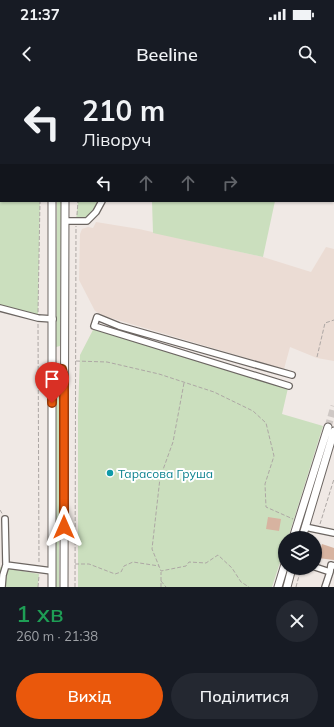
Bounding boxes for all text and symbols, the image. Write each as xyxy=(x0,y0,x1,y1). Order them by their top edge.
text: 21:37 xyxy=(20,5,60,24)
icon: back xyxy=(16,43,38,65)
text: Beeline xyxy=(136,43,198,66)
icon: search xyxy=(296,43,318,65)
text: 210 m xyxy=(82,93,165,128)
icon: left xyxy=(16,96,68,148)
text: Ліворуч xyxy=(82,128,151,151)
icon: left xyxy=(93,172,115,194)
icon: ahead xyxy=(135,172,157,194)
icon: ahead xyxy=(177,172,199,194)
icon: right xyxy=(219,172,241,194)
pin xyxy=(35,362,69,403)
icon: arrive xyxy=(41,368,63,390)
place label: Тарасова Груша xyxy=(118,466,213,481)
marker: Тарасова Груша xyxy=(105,468,115,478)
position arrow xyxy=(43,506,85,548)
map controls xyxy=(278,531,322,575)
button: layers xyxy=(278,531,322,575)
text: 1 хв xyxy=(16,598,64,628)
button: close xyxy=(276,600,318,642)
text: 260 m · 21:38 xyxy=(16,628,98,644)
button: Вихід xyxy=(16,673,163,719)
button: Поділитися xyxy=(171,673,318,719)

